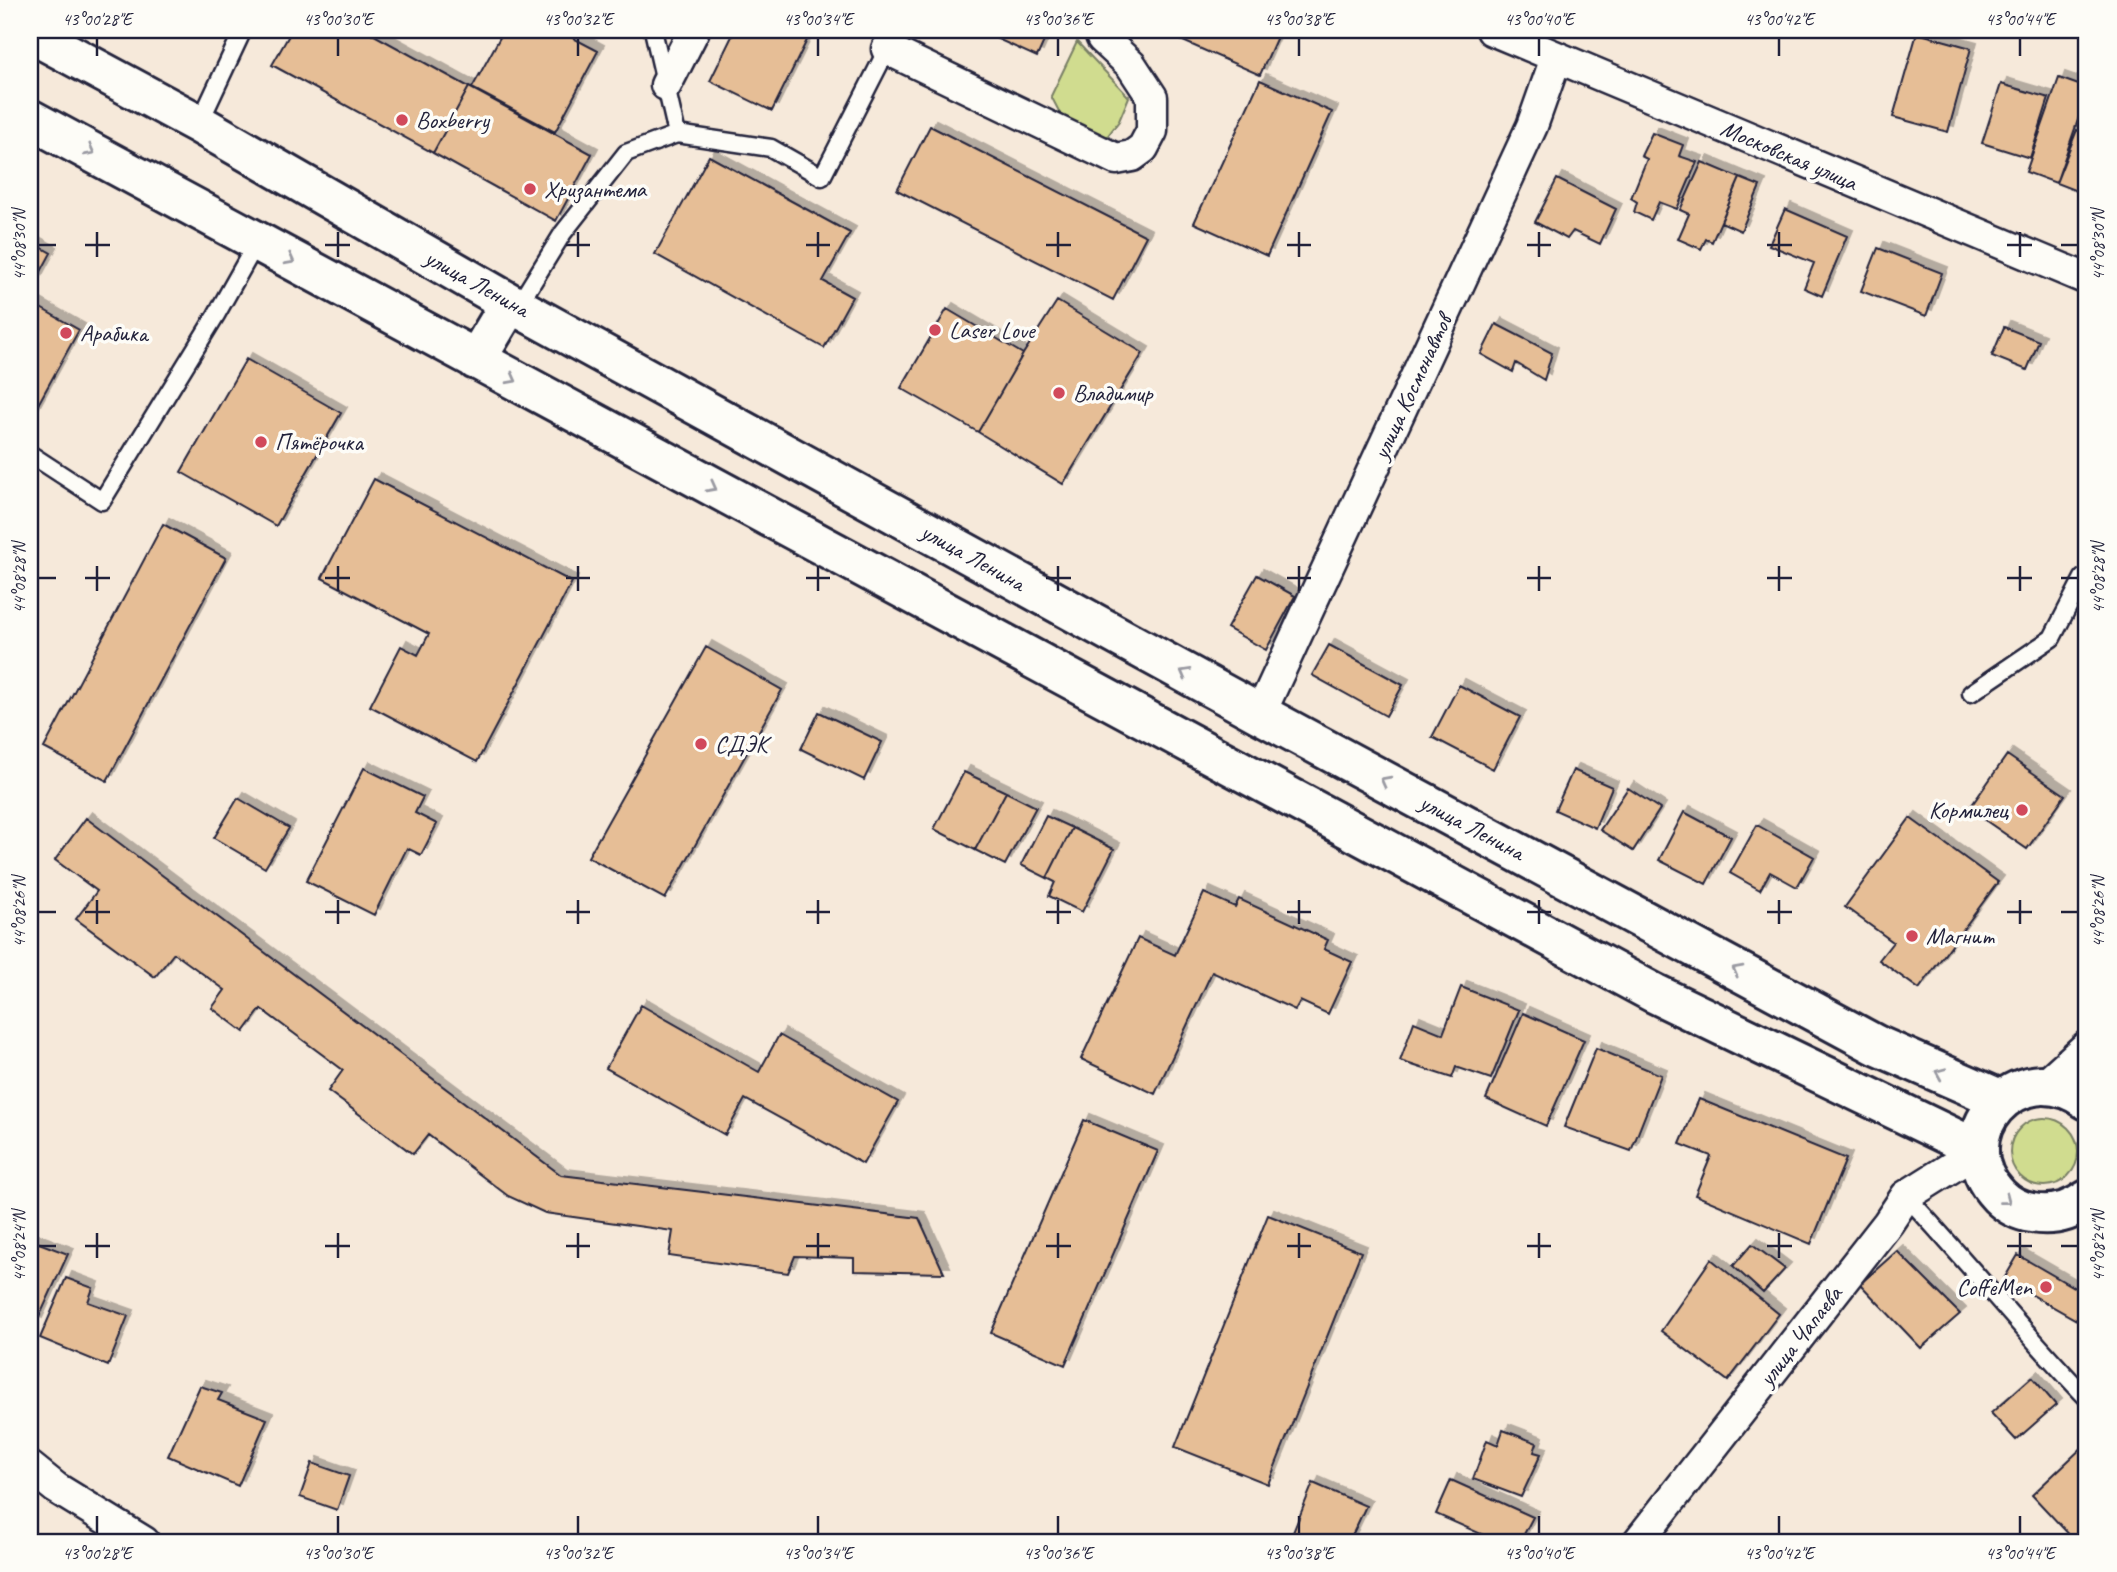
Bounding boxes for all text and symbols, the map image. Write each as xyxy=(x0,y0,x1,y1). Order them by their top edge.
text: 43°00'28"E xyxy=(62,8,134,30)
text: 43°00'30"E xyxy=(303,8,375,30)
text: 43°00'32"E xyxy=(543,8,615,30)
text: 43°00'34"E xyxy=(783,8,855,30)
text: 43°00'36"E xyxy=(1023,8,1095,30)
text: 43°00'38"E xyxy=(1264,8,1336,30)
text: 43°00'40"E xyxy=(1504,8,1576,30)
text: 43°00'42"E xyxy=(1744,8,1816,30)
text: 43°00'44"E xyxy=(1985,8,2057,30)
place label: Boxberry xyxy=(416,105,491,135)
marker: Boxberry xyxy=(394,112,410,128)
street label: Московская улица xyxy=(1716,113,1863,198)
one-way arrow xyxy=(83,143,95,157)
place label: Хризантема xyxy=(544,174,647,204)
marker: Хризантема xyxy=(522,181,538,197)
text: 44°08'30"N xyxy=(8,206,30,280)
text: 44°08'30"N xyxy=(2087,206,2109,280)
street label: улица Ленина xyxy=(418,241,536,325)
one-way arrow xyxy=(283,252,295,265)
street label: улица Космонавтов xyxy=(1365,306,1460,466)
place label: Laser Love xyxy=(949,315,1037,345)
place label: Арабика xyxy=(80,318,150,348)
marker: Laser Love xyxy=(927,322,943,338)
marker: Арабика xyxy=(58,325,74,341)
one-way arrow xyxy=(504,371,517,384)
place label: Владимир xyxy=(1073,378,1154,408)
marker: Владимир xyxy=(1051,385,1067,401)
place label: Пятёрочка xyxy=(275,427,364,457)
marker: Пятёрочка xyxy=(253,434,269,450)
one-way arrow xyxy=(705,479,717,492)
street label: улица Ленина xyxy=(914,515,1032,599)
text: 44°08'28"N xyxy=(8,539,30,613)
text: 44°08'28"N xyxy=(2087,539,2109,613)
one-way arrow xyxy=(1180,668,1192,681)
place label: СДЭК xyxy=(715,729,773,759)
marker: СДЭК xyxy=(693,736,709,752)
one-way arrow xyxy=(1380,776,1393,789)
street label: улица Ленина xyxy=(1413,786,1531,868)
place label: Кормилец xyxy=(1929,795,2009,825)
marker: Кормилец xyxy=(2014,802,2030,818)
text: 44°08'26"N xyxy=(8,873,30,947)
text: 44°08'26"N xyxy=(2087,873,2109,947)
place label: Магнит xyxy=(1926,921,1995,951)
marker: Магнит xyxy=(1904,928,1920,944)
one-way arrow xyxy=(1731,965,1744,978)
one-way arrow xyxy=(1934,1067,1946,1081)
one-way arrow xyxy=(1998,1192,2010,1205)
text: 44°08'24"N xyxy=(8,1207,30,1281)
text: 44°08'24"N xyxy=(2087,1207,2109,1281)
place label: CoffeMen xyxy=(1957,1272,2033,1302)
street label: улица Чапаева xyxy=(1750,1279,1849,1394)
marker: CoffeMen xyxy=(2038,1279,2054,1295)
text: 43°00'28"E xyxy=(62,1542,134,1564)
text: 43°00'30"E xyxy=(303,1542,375,1564)
text: 43°00'32"E xyxy=(543,1542,615,1564)
text: 43°00'34"E xyxy=(783,1542,855,1564)
text: 43°00'36"E xyxy=(1023,1542,1095,1564)
text: 43°00'38"E xyxy=(1264,1542,1336,1564)
text: 43°00'40"E xyxy=(1504,1542,1576,1564)
text: 43°00'42"E xyxy=(1744,1542,1816,1564)
text: 43°00'44"E xyxy=(1985,1542,2057,1564)

